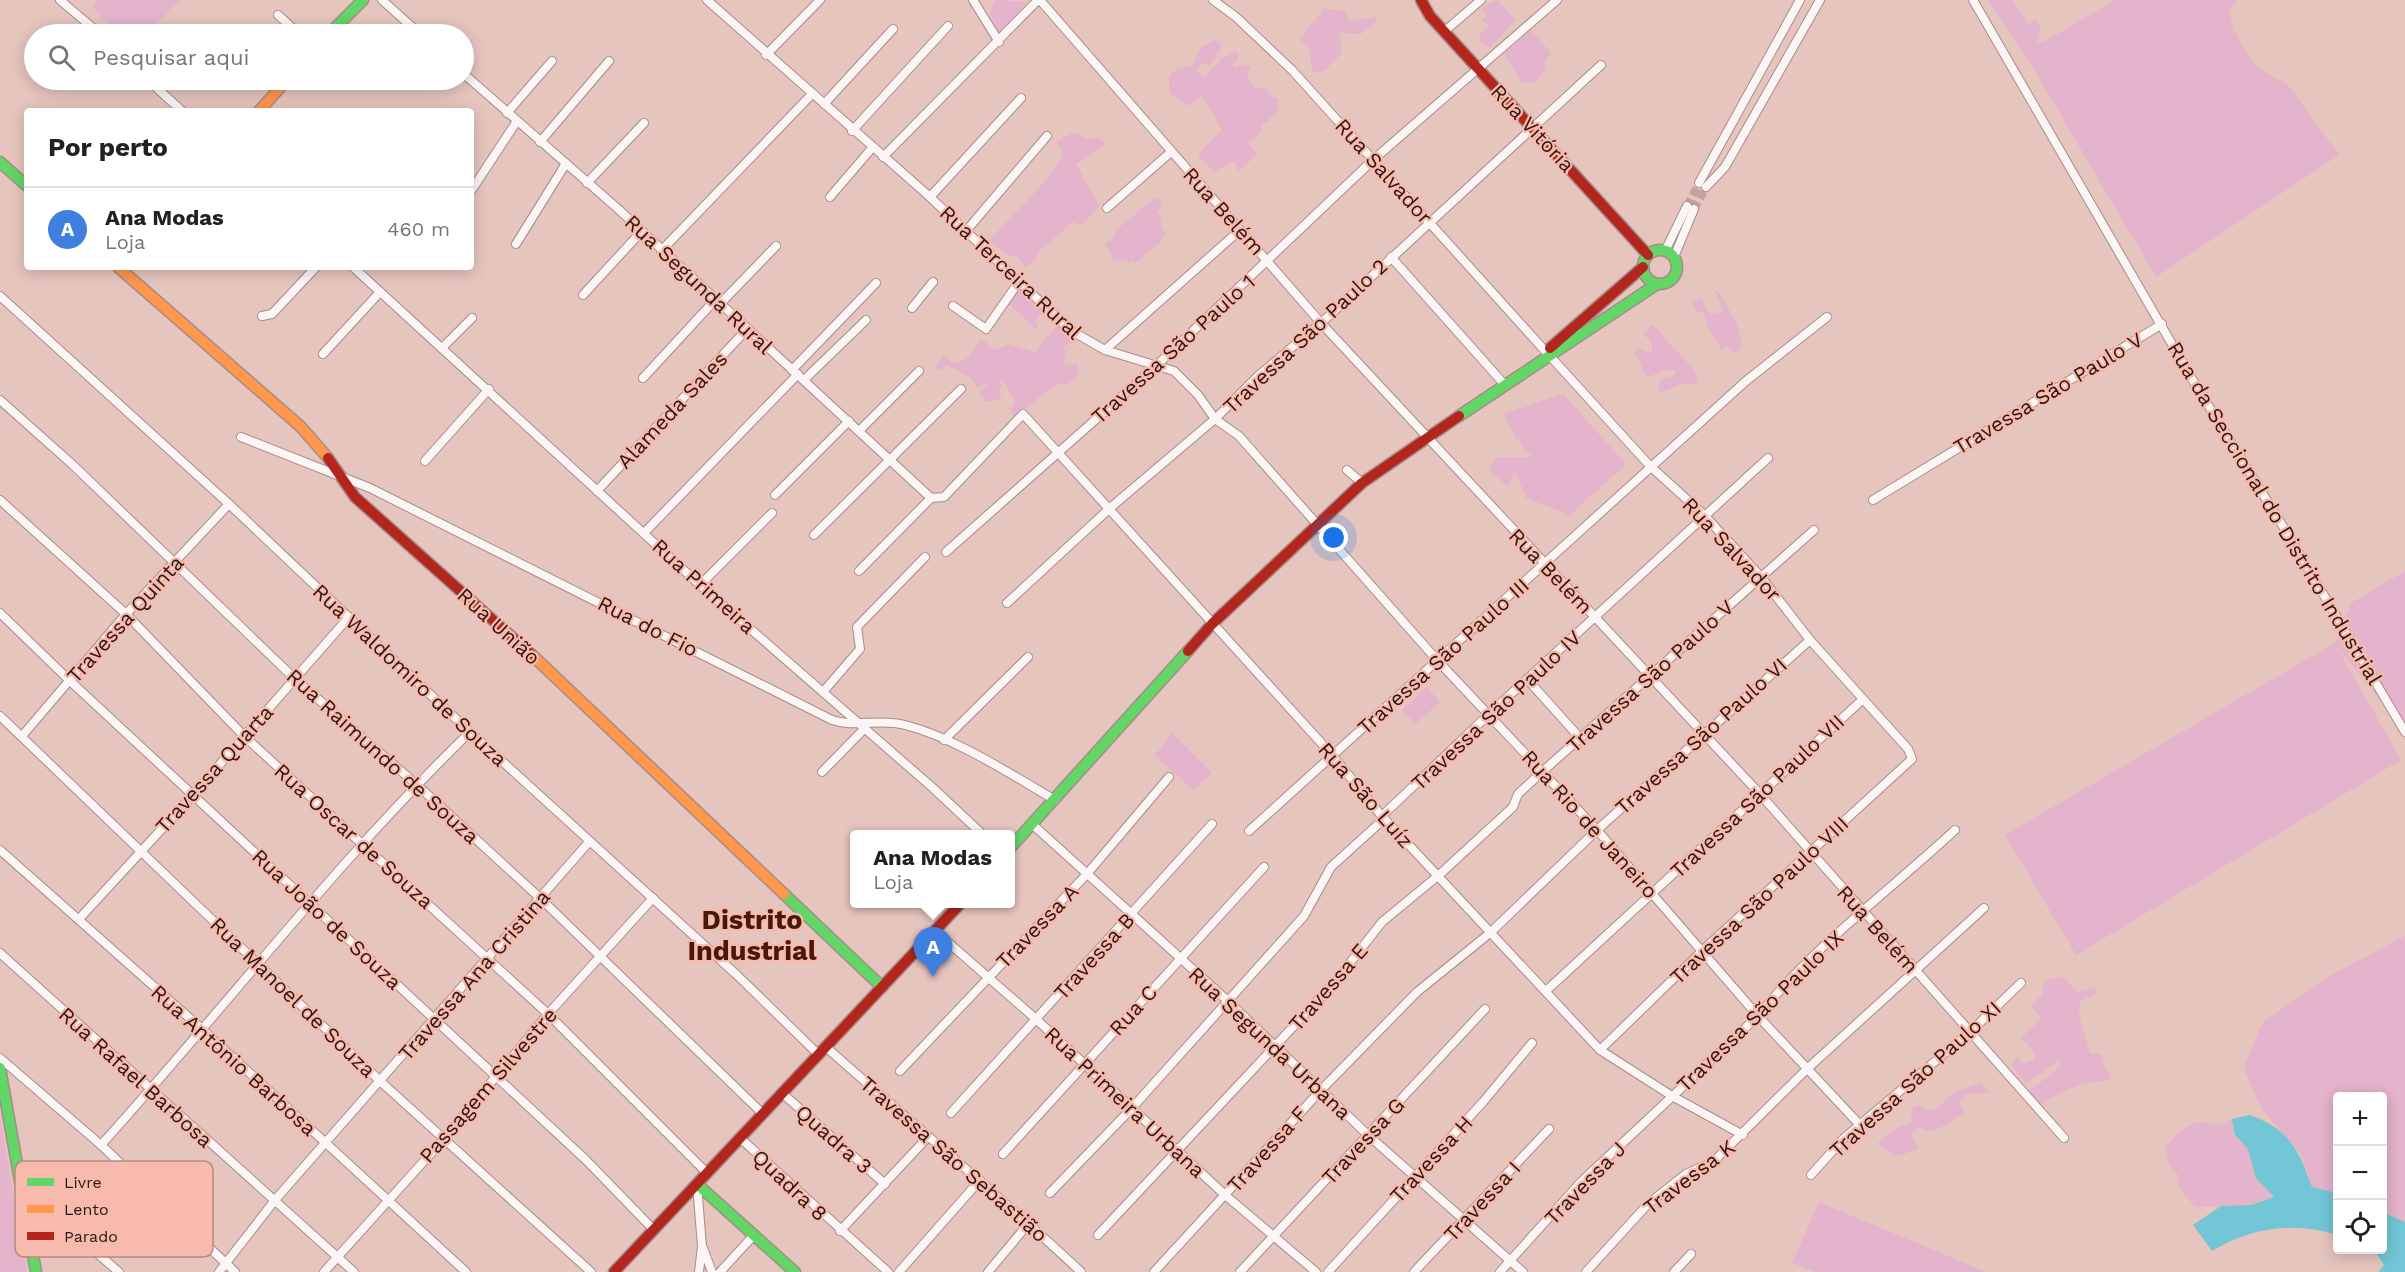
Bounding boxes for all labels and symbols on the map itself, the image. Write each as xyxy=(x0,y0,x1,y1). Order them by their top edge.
street label: Rua Vitória xyxy=(1486,79,1580,177)
street label: Rua Salvador xyxy=(1330,113,1438,229)
street label: Rua Belém xyxy=(1178,162,1270,260)
street label: Rua Terceira Rural xyxy=(935,200,1088,345)
street label: Rua Segunda Rural xyxy=(620,209,779,359)
street label: Travessa São Paulo 2 xyxy=(1218,253,1392,419)
street label: Travessa São Paulo 1 xyxy=(1086,269,1260,429)
street label: Travessa São Paulo V xyxy=(1949,326,2148,459)
street label: Rua da Seccional do Distrito Industrial xyxy=(2162,337,2388,690)
street label: Alameda Sales xyxy=(611,346,733,474)
street label: Rua Salvador xyxy=(1677,492,1787,607)
your location xyxy=(1319,523,1348,552)
street label: Rua Belém xyxy=(1504,523,1598,619)
street label: Rua Primeira xyxy=(647,533,761,639)
street label: Travessa Quinta xyxy=(61,550,189,688)
street label: Travessa São Paulo III xyxy=(1352,572,1534,740)
street label: Rua Waldomiro de Souza xyxy=(308,578,512,772)
street label: Rua União xyxy=(452,582,546,670)
street label: Rua do Fio xyxy=(594,590,702,662)
street label: Travessa São Paulo V xyxy=(1561,594,1739,758)
street label: Travessa São Paulo IV xyxy=(1406,624,1586,795)
street label: Travessa São Paulo VI xyxy=(1610,652,1792,820)
street label: Rua Raimundo de Souza xyxy=(282,663,484,849)
street label: Travessa Quarta xyxy=(150,700,278,838)
street label: Travessa São Paulo VII xyxy=(1665,709,1849,883)
street label: Rua São Luíz xyxy=(1313,737,1419,853)
street label: Rua Rio de Janeiro xyxy=(1517,745,1663,903)
street label: Rua Oscar de Souza xyxy=(269,758,439,914)
street label: Travessa São Paulo VIII xyxy=(1665,811,1853,989)
street label: Rua João de Souza xyxy=(247,843,407,995)
street label: Travessa A xyxy=(991,878,1084,973)
street label: Rua Belém xyxy=(1832,880,1924,978)
street label: Travessa Ana Cristina xyxy=(393,884,555,1066)
district label: Distrito Industrial xyxy=(687,904,817,967)
street label: Travessa B xyxy=(1048,907,1140,1005)
street label: Rua Manoel de Souza xyxy=(205,912,381,1083)
street label: Travessa São Paulo IX xyxy=(1671,925,1849,1097)
pin: A xyxy=(914,928,952,977)
street label: Travessa E xyxy=(1283,938,1373,1036)
street label: Rua Segunda Urbana xyxy=(1184,961,1356,1125)
street label: Rua Antônio Barbosa xyxy=(146,979,322,1141)
street label: Rua C xyxy=(1104,979,1162,1041)
street label: Travessa São Paulo XI xyxy=(1824,995,2006,1163)
street label: Rua Rafael Barbosa xyxy=(54,1001,218,1153)
street label: Passagem Silvestre xyxy=(414,1002,562,1168)
street label: Rua Primeira Urbana xyxy=(1040,1021,1210,1183)
street label: Travessa São Sebastião xyxy=(855,1071,1053,1247)
street label: Travessa G xyxy=(1316,1092,1410,1190)
street label: Quadra 3 xyxy=(791,1099,877,1179)
street label: Travessa F xyxy=(1222,1101,1312,1197)
street label: Travessa H xyxy=(1384,1110,1478,1208)
street label: Travessa K xyxy=(1638,1134,1740,1220)
street label: Travessa J xyxy=(1539,1136,1631,1230)
street label: Quadra 8 xyxy=(747,1144,833,1226)
street label: Travessa I xyxy=(1438,1156,1526,1246)
legend xyxy=(15,1161,213,1257)
text: Livre xyxy=(64,1173,102,1192)
text: Lento xyxy=(64,1200,109,1219)
text: Parado xyxy=(64,1227,118,1246)

